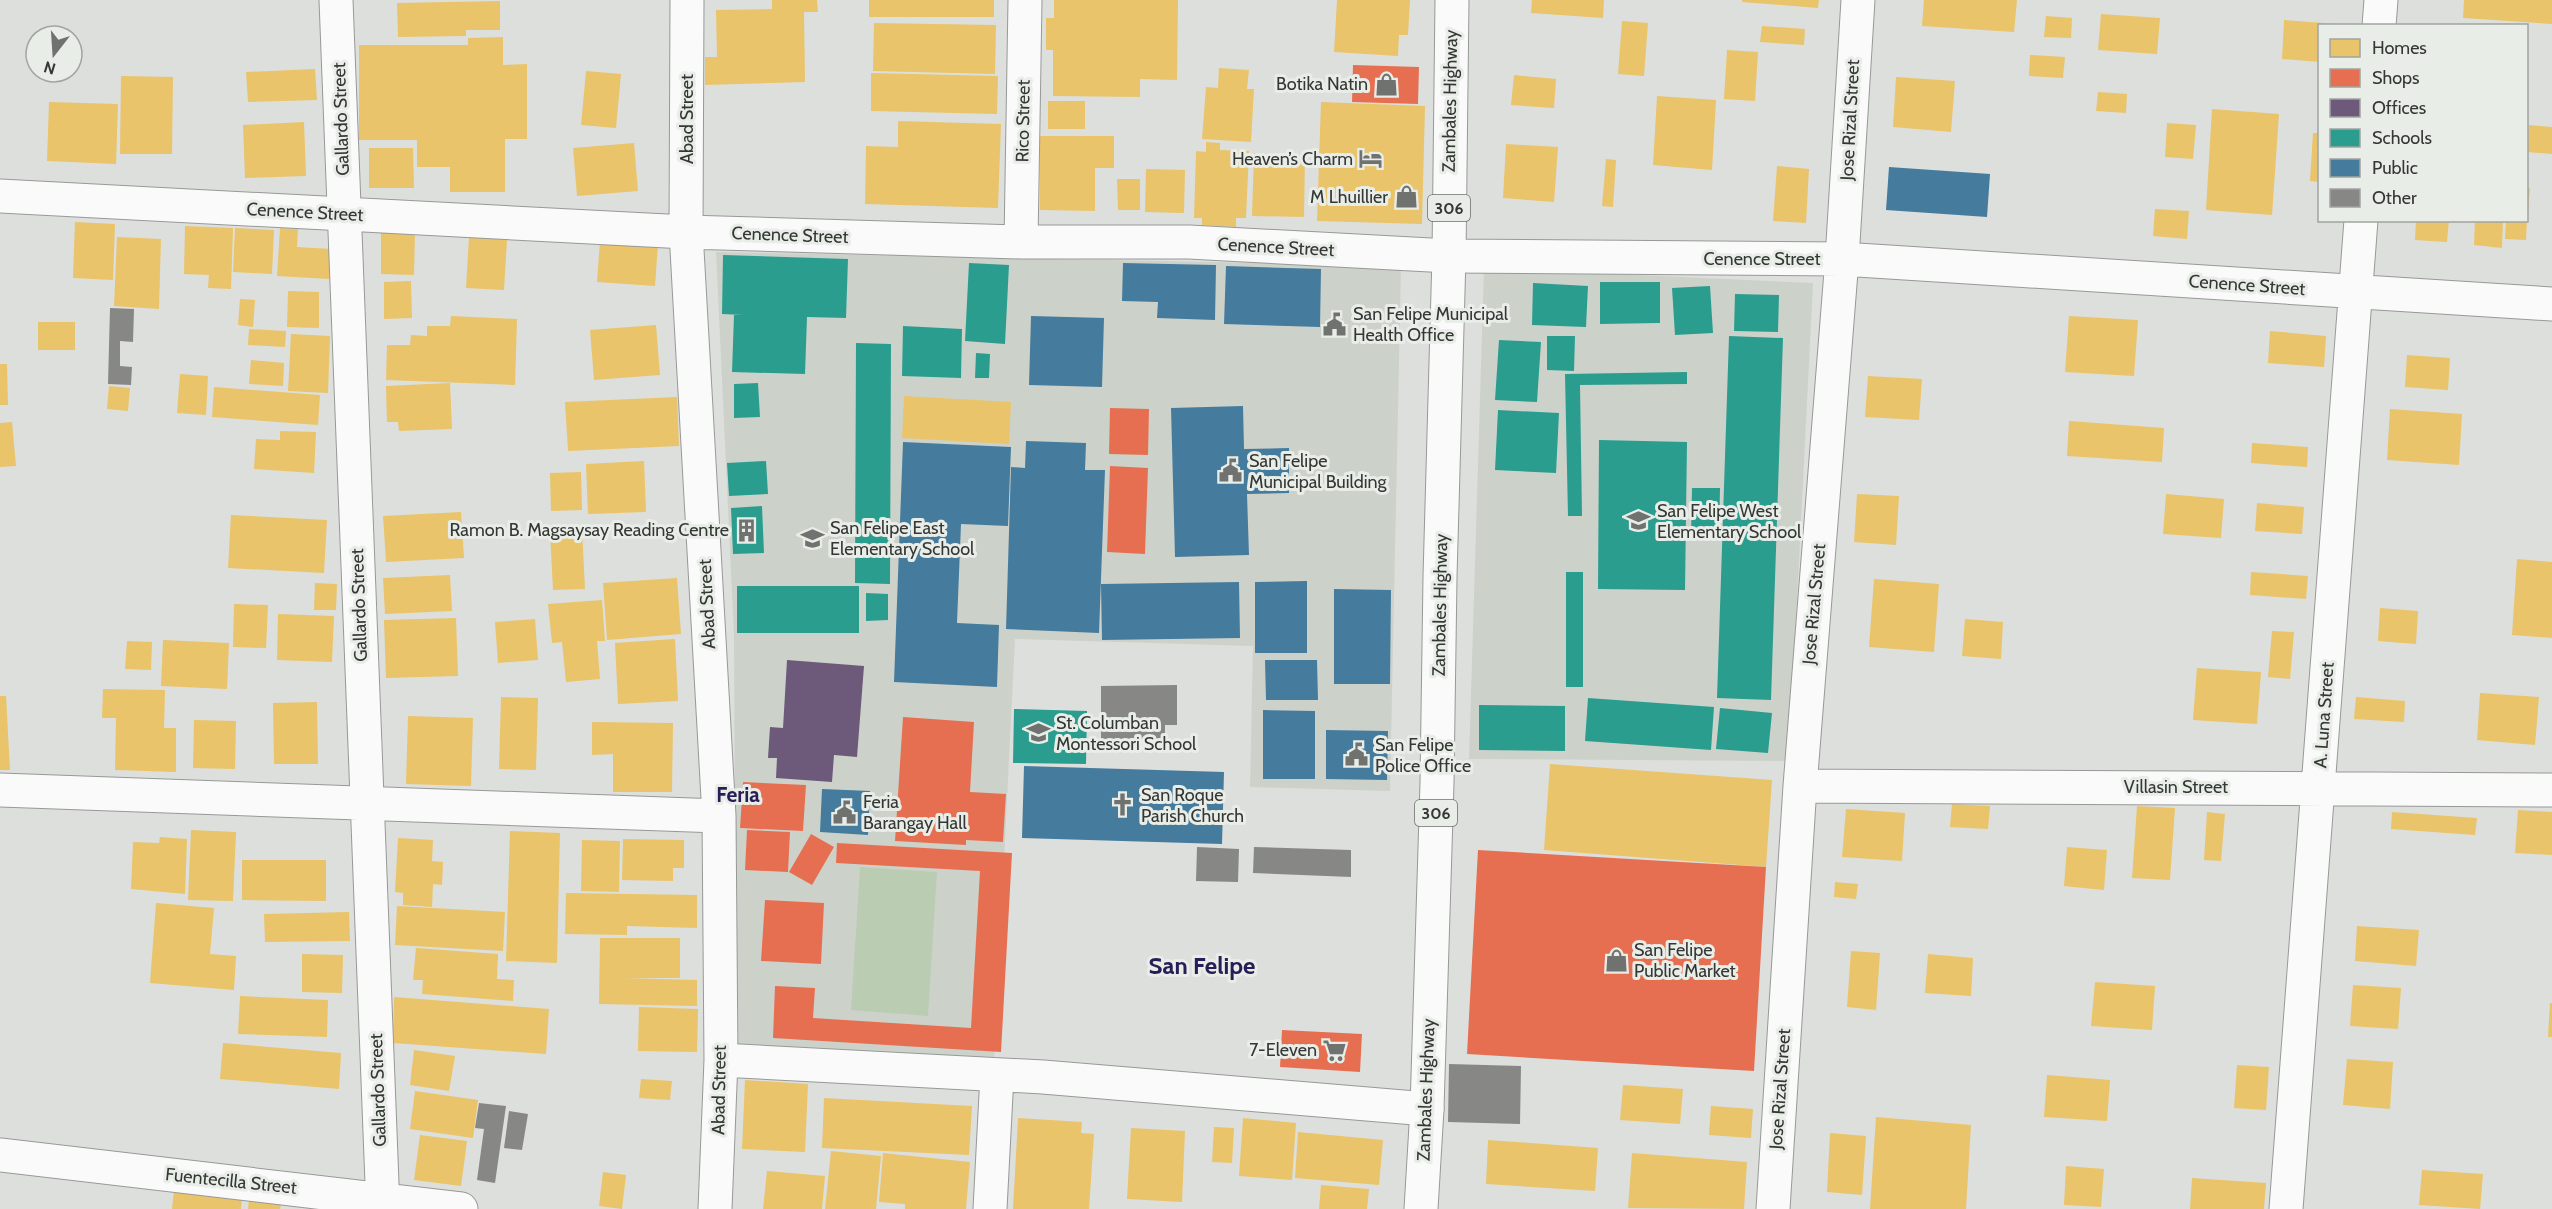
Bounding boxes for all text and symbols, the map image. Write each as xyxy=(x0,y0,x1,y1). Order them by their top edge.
north arrow xyxy=(24,24,84,84)
legend xyxy=(2318,24,2528,222)
street label: Zambales Highway xyxy=(1438,29,1462,173)
text: Homes xyxy=(2372,37,2427,59)
text: N xyxy=(42,57,58,79)
street label: Jose Rizal Street xyxy=(1836,59,1864,182)
street label: Gallardo Street xyxy=(328,62,354,176)
text: Shops xyxy=(2372,67,2420,89)
shop icon: Botika Natin xyxy=(1373,71,1399,97)
place label: Botika Natin xyxy=(1276,73,1368,95)
street label: Abad Street xyxy=(676,74,698,164)
street label: Rico Street xyxy=(1011,79,1035,163)
text: Offices xyxy=(2372,97,2426,119)
text: Schools xyxy=(2372,127,2432,149)
hotel icon: Heaven’s Charm xyxy=(1358,146,1384,172)
place label: Heaven’s Charm xyxy=(1232,148,1353,170)
text: Public xyxy=(2372,157,2418,179)
shop icon: M Lhuillier xyxy=(1393,184,1419,210)
place label: M Lhuillier xyxy=(1310,186,1388,208)
text: Other xyxy=(2372,187,2417,209)
road number: 306 xyxy=(1428,195,1470,221)
street label: Cenence Street xyxy=(246,198,364,226)
street label: Cenence Street xyxy=(731,222,849,248)
street label: Cenence Street xyxy=(1217,233,1335,261)
street label: Cenence Street xyxy=(1704,248,1820,270)
street label: Cenence Street xyxy=(2188,270,2306,300)
place label: San Felipe Municipal Health Office xyxy=(1353,303,1509,346)
public building icon: San Felipe Municipal Health Office xyxy=(1322,311,1348,337)
place label: San Felipe Municipal Building xyxy=(1249,450,1388,493)
public building icon: San Felipe Municipal Building xyxy=(1218,458,1244,484)
place label: San Felipe West Elementary School xyxy=(1657,500,1802,543)
school or university icon: San Felipe West Elementary School xyxy=(1626,508,1652,534)
building icon: Ramon B. Magsaysay Reading Centre xyxy=(734,517,760,543)
place label: San Felipe East Elementary School xyxy=(830,517,975,560)
place label: Ramon B. Magsaysay Reading Centre xyxy=(450,519,729,541)
school or university icon: San Felipe East Elementary School xyxy=(799,525,825,551)
street label: Zambales Highway xyxy=(1428,533,1452,677)
street label: Jose Rizal Street xyxy=(1798,543,1830,666)
street label: Gallardo Street xyxy=(346,548,372,662)
street label: Abad Street xyxy=(694,558,720,650)
street label: A. Luna Street xyxy=(2309,661,2339,769)
place label: St. Columban Montessori School xyxy=(1056,712,1197,755)
school or university icon: St. Columban Montessori School xyxy=(1025,720,1051,746)
place label: San Felipe Police Office xyxy=(1375,734,1471,777)
public building icon: San Felipe Police Office xyxy=(1344,742,1370,768)
street label: Villasin Street xyxy=(2124,776,2228,798)
district label: Feria xyxy=(716,782,760,807)
place label: San Roque Parish Church xyxy=(1141,784,1244,827)
place label: Feria Barangay Hall xyxy=(863,791,967,834)
church icon: San Roque Parish Church xyxy=(1110,792,1136,818)
public building icon: Feria Barangay Hall xyxy=(832,799,858,825)
road number: 306 xyxy=(1415,800,1457,826)
place label: San Felipe Public Market xyxy=(1634,939,1736,982)
shop icon: San Felipe Public Market xyxy=(1603,947,1629,973)
district label: San Felipe xyxy=(1149,951,1255,980)
street label: Zambales Highway xyxy=(1413,1018,1439,1162)
street label: Jose Rizal Street xyxy=(1765,1028,1795,1151)
street label: Gallardo Street xyxy=(365,1033,391,1147)
supermarket icon: 7-Eleven xyxy=(1322,1037,1348,1063)
place label: 7-Eleven xyxy=(1249,1039,1317,1061)
street label: Abad Street xyxy=(707,1045,731,1135)
street label: Fuentecilla Street xyxy=(164,1163,298,1199)

